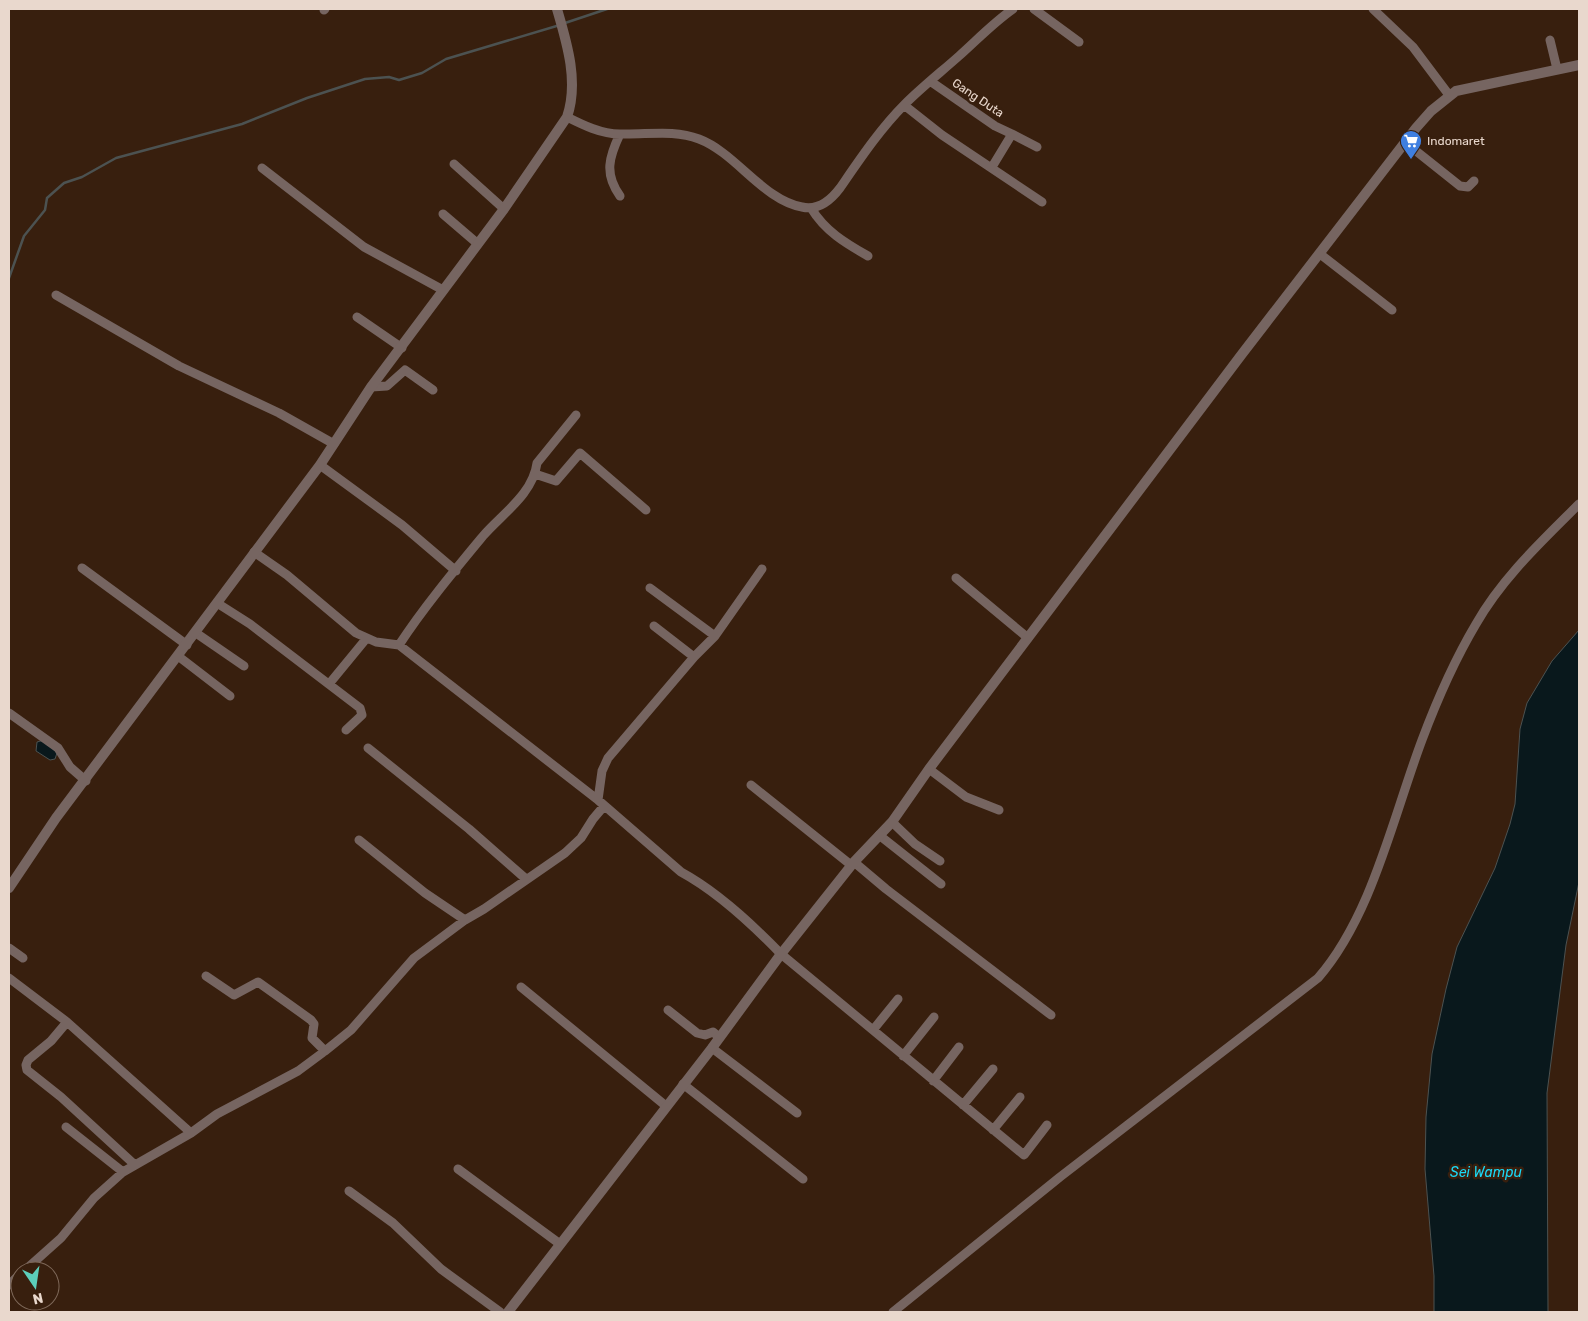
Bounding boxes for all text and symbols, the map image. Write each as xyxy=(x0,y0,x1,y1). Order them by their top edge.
street label: Gang Duta xyxy=(950,76,1006,120)
supermarket icon: Indomaret xyxy=(1399,129,1423,160)
place label: Indomaret xyxy=(1427,134,1485,148)
water label: Sei Wampu xyxy=(1450,1164,1523,1181)
north arrow xyxy=(10,1261,60,1311)
text: N xyxy=(31,1289,45,1308)

